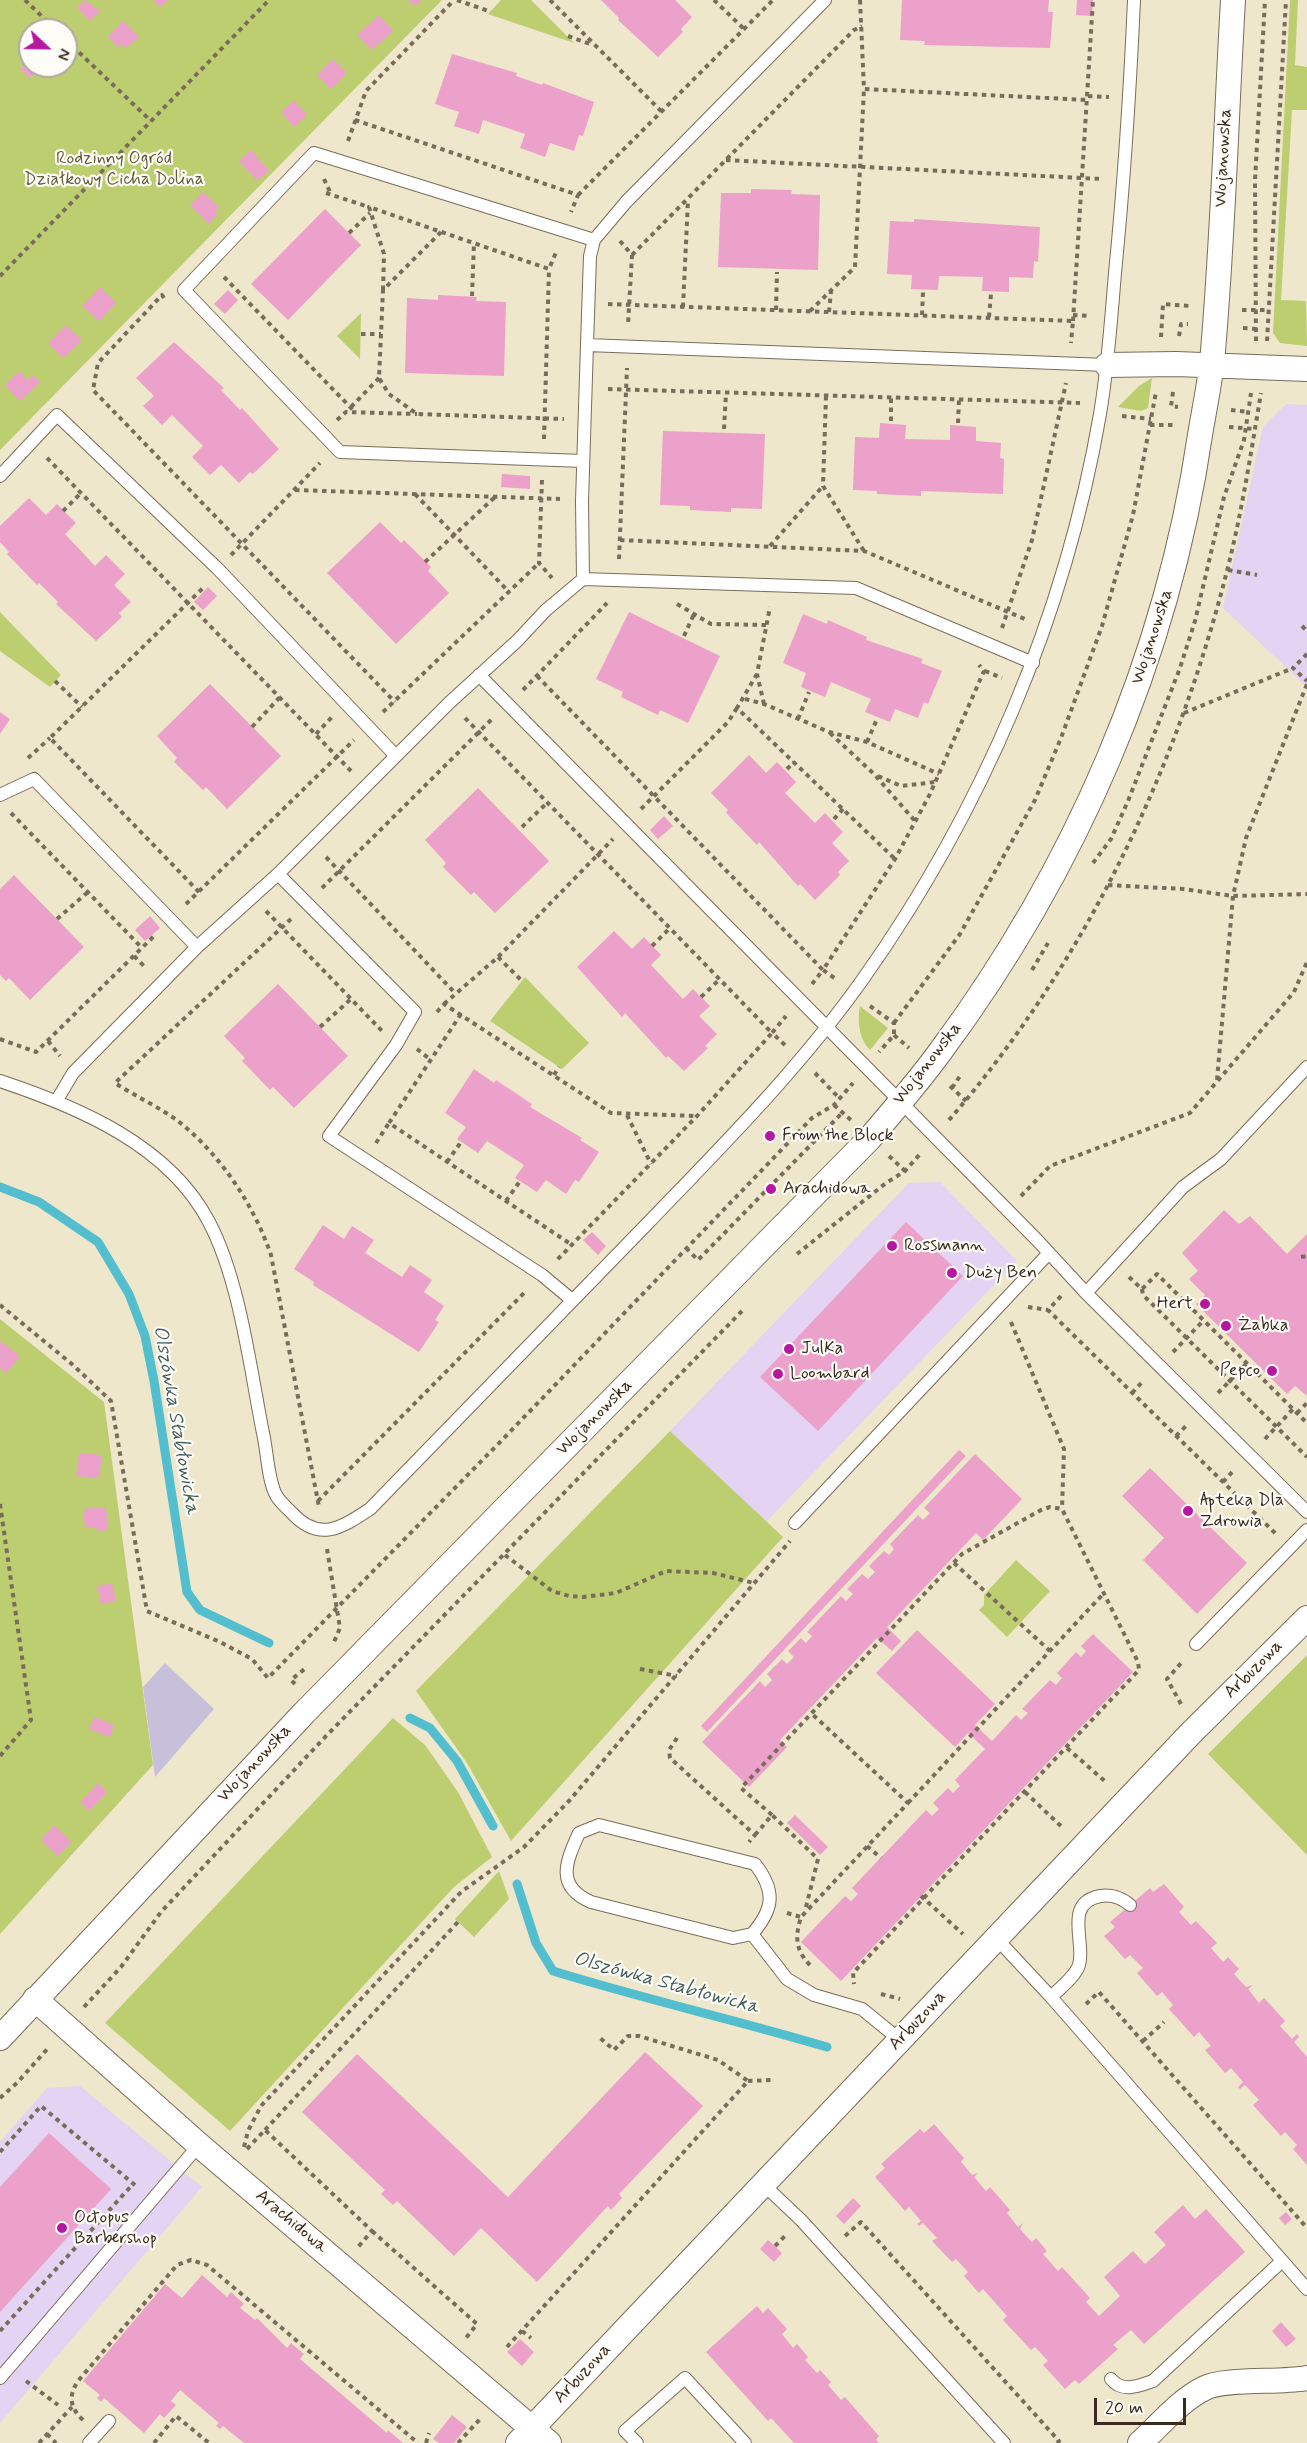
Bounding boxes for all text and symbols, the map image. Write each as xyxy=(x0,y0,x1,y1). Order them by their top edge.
north arrow xyxy=(18,18,78,78)
text: N xyxy=(52,45,75,63)
street label: Wojanowska xyxy=(1211,108,1237,208)
park label: Rodzinny Ogród Działkowy Cicha Dolina xyxy=(24,148,204,190)
street label: Wojanowska xyxy=(1127,587,1179,687)
street label: Wojanowska xyxy=(889,1018,967,1110)
place label: From the Block xyxy=(782,1125,894,1147)
marker: From the Block xyxy=(763,1129,777,1143)
place label: Arachidowa xyxy=(783,1178,870,1200)
marker: Arachidowa xyxy=(764,1182,778,1196)
place label: Rossmann xyxy=(904,1235,984,1257)
marker: Rossmann xyxy=(885,1239,899,1253)
place label: Duży Ben xyxy=(964,1262,1037,1284)
marker: Duży Ben xyxy=(945,1266,959,1280)
place label: Hert xyxy=(1157,1293,1193,1315)
marker: Hert xyxy=(1198,1297,1212,1311)
place label: Żabka xyxy=(1238,1315,1289,1337)
marker: Żabka xyxy=(1219,1319,1233,1333)
water label: Olszówka Stabłowicka xyxy=(147,1324,203,1516)
place label: JulKa xyxy=(801,1338,843,1360)
marker: JulKa xyxy=(782,1342,796,1356)
place label: Pepco xyxy=(1220,1360,1260,1382)
place label: Loombard xyxy=(790,1363,870,1385)
marker: Pepco xyxy=(1265,1364,1279,1378)
marker: Loombard xyxy=(771,1367,785,1381)
street label: Wojanowska xyxy=(552,1375,638,1461)
place label: Apteka Dla Zdrowia xyxy=(1200,1490,1284,1532)
marker: Apteka Dla Zdrowia xyxy=(1181,1504,1195,1518)
street label: Arbuzowa xyxy=(1220,1636,1288,1704)
street label: Wojanowska xyxy=(213,1720,297,1808)
water label: Olszówka Stabłowicka xyxy=(571,1948,761,2020)
street label: Arbuzowa xyxy=(885,1987,951,2055)
street label: Arachidowa xyxy=(251,2186,331,2258)
place label: Octopus Barbershop xyxy=(74,2207,157,2250)
marker: Octopus Barbershop xyxy=(55,2221,69,2235)
street label: Arbuzowa xyxy=(550,2340,616,2408)
scale bar xyxy=(1097,2386,1188,2424)
text: 20 m xyxy=(1105,2396,1143,2420)

